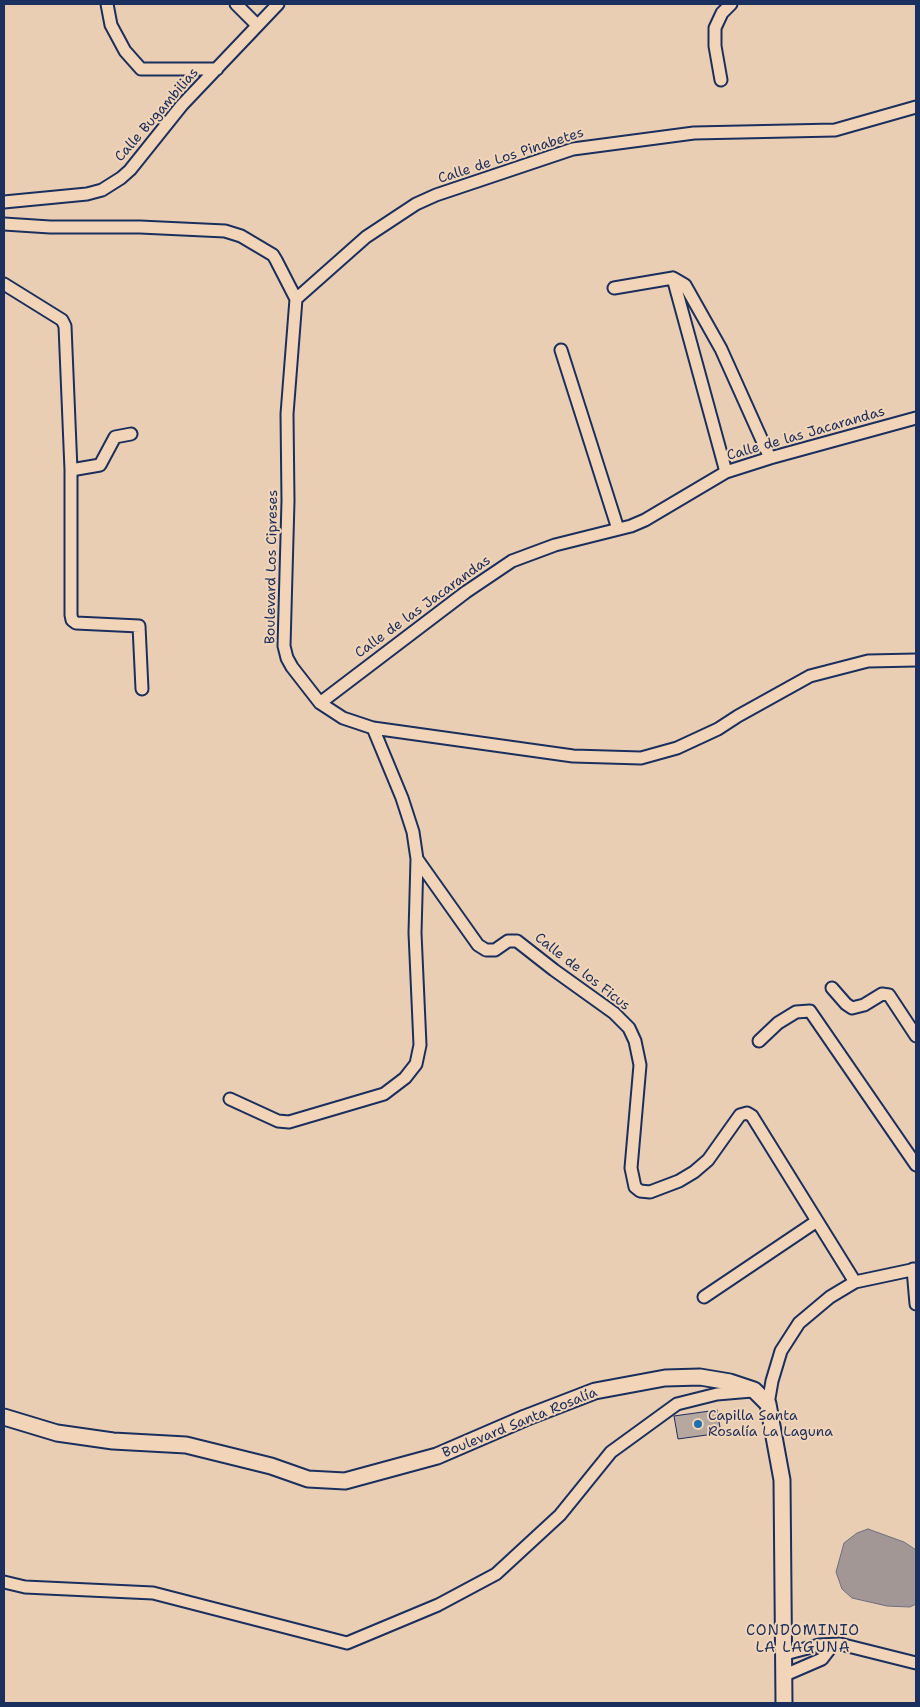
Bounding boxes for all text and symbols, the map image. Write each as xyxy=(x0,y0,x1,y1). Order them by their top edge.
street label: Calle Bugambilias xyxy=(112,65,202,165)
street label: Calle de Los Pinabetes xyxy=(436,124,586,188)
street label: Calle de las Jacarandas xyxy=(725,403,887,465)
street label: Boulevard Los Cipreses xyxy=(262,490,282,644)
street label: Calle de las Jacarandas xyxy=(352,552,494,662)
street label: Calle de los Ficus xyxy=(531,930,633,1014)
street label: Boulevard Santa Rosalía xyxy=(440,1384,600,1462)
place label: Capilla Santa Rosalía La Laguna xyxy=(708,1408,833,1440)
marker: Capilla Santa Rosalía La Laguna xyxy=(692,1418,704,1430)
district label: CONDOMINIO LA LAGUNA xyxy=(745,1622,861,1657)

